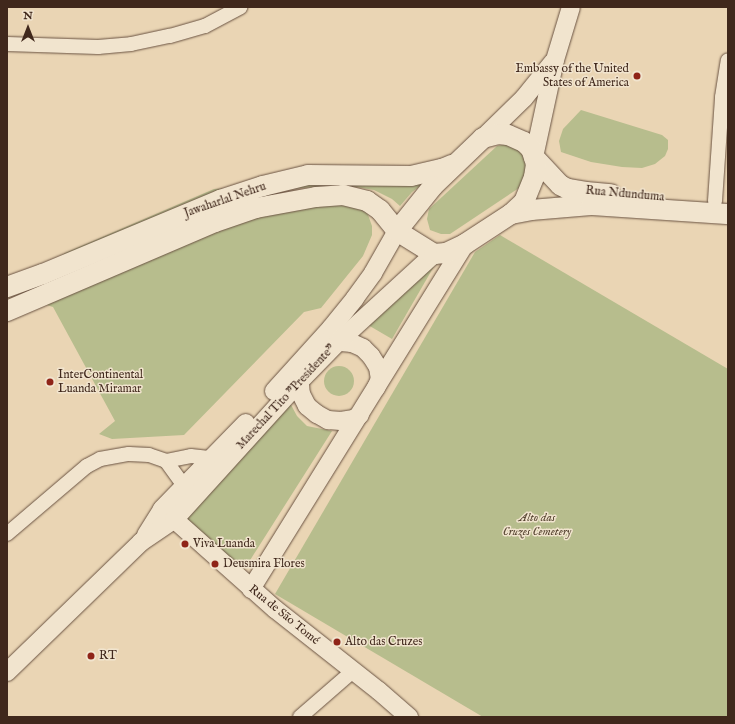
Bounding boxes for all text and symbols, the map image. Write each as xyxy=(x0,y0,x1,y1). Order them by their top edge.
north arrow xyxy=(8,8,48,48)
text: N xyxy=(23,9,33,23)
place label: Embassy of the United States of America xyxy=(515,62,629,90)
marker: Embassy of the United States of America xyxy=(632,71,642,81)
street label: Jawaharlal Nehru xyxy=(182,179,268,221)
street label: Rua Ndunduma xyxy=(585,183,665,205)
street label: Marechal Tito "Presidente" xyxy=(234,342,338,452)
place label: InterContinental Luanda Miramar xyxy=(58,368,143,396)
marker: InterContinental Luanda Miramar xyxy=(45,377,55,387)
park label: Alto das Cruzes Cemetery xyxy=(503,511,571,539)
place label: Viva Luanda xyxy=(193,537,255,551)
marker: Viva Luanda xyxy=(180,539,190,549)
place label: Deusmira Flores xyxy=(223,557,305,571)
marker: Deusmira Flores xyxy=(210,559,220,569)
street label: Rua de São Tomé xyxy=(246,582,322,648)
place label: Alto das Cruzes xyxy=(345,635,422,649)
marker: Alto das Cruzes xyxy=(332,637,342,647)
place label: RT xyxy=(99,649,117,663)
marker: RT xyxy=(86,651,96,661)

